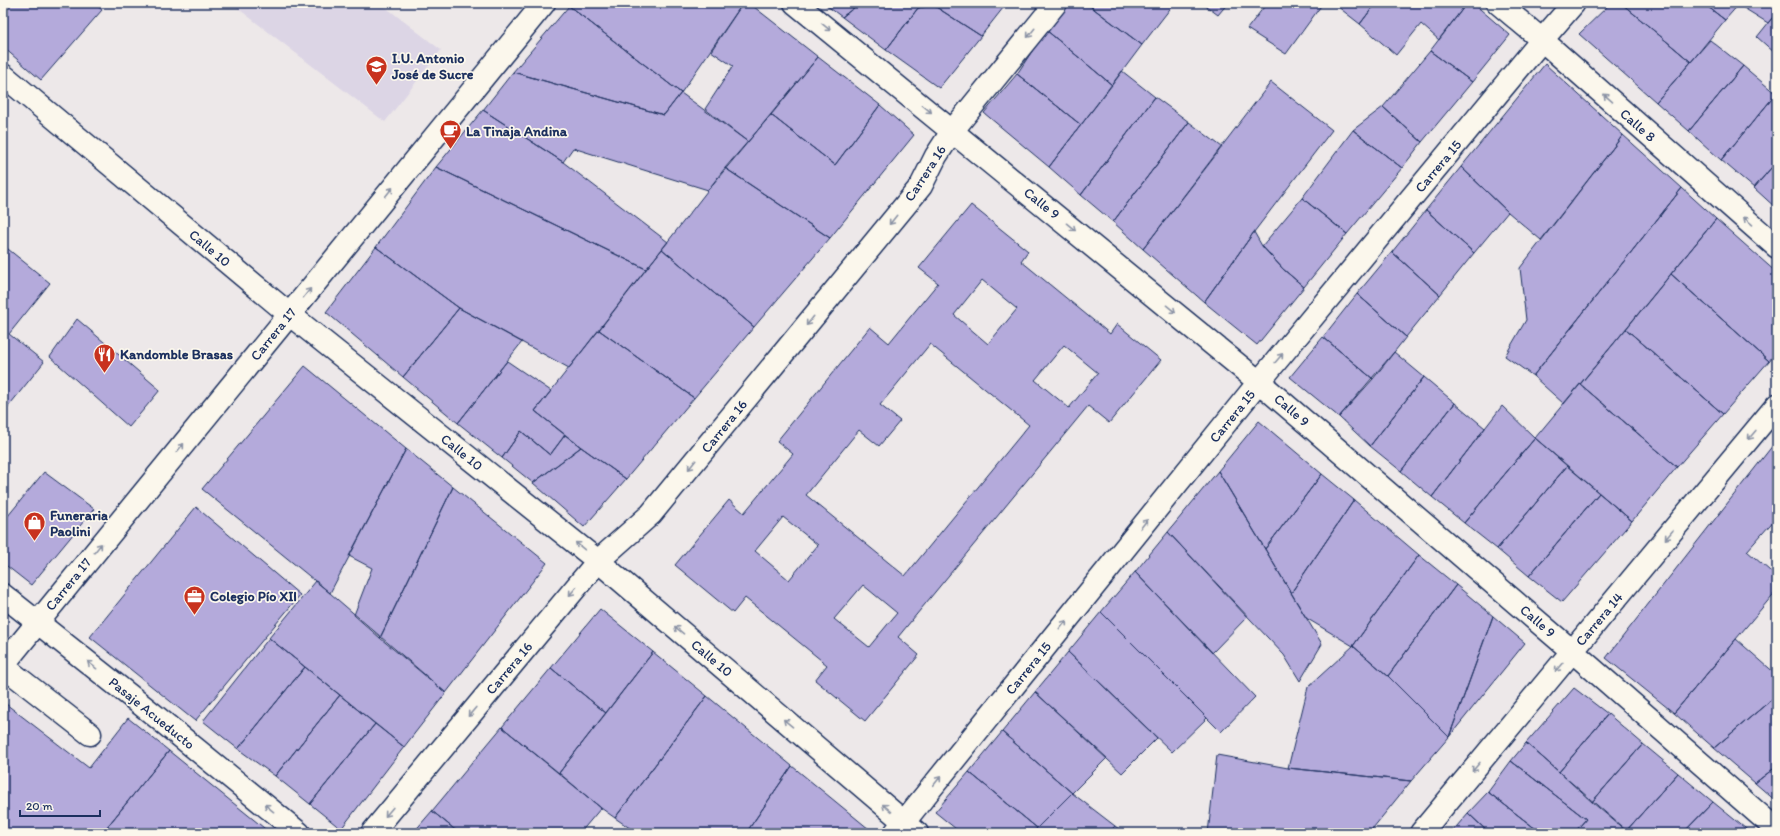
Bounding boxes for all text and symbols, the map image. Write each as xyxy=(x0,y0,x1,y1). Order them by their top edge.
one-way arrow xyxy=(820,23,831,32)
one-way arrow xyxy=(1027,28,1036,39)
place label: I.U. Antonio José de Sucre xyxy=(391,50,474,83)
school or university icon: I.U. Antonio José de Sucre xyxy=(363,53,389,86)
one-way arrow xyxy=(1603,94,1614,103)
one-way arrow xyxy=(921,105,932,114)
street label: Calle 8 xyxy=(1616,105,1659,146)
cafe icon: La Tinaja Andina xyxy=(437,118,463,151)
place label: La Tinaja Andina xyxy=(466,123,568,140)
street label: Carrera 15 xyxy=(1411,136,1465,196)
street label: Carrera 16 xyxy=(901,142,950,205)
street label: Calle 9 xyxy=(1020,184,1063,223)
one-way arrow xyxy=(385,187,393,198)
one-way arrow xyxy=(888,215,897,226)
one-way arrow xyxy=(1743,217,1753,226)
one-way arrow xyxy=(1065,222,1076,231)
street label: Calle 10 xyxy=(185,226,234,271)
one-way arrow xyxy=(302,287,311,298)
street label: Carrera 17 xyxy=(247,304,300,364)
one-way arrow xyxy=(1166,305,1177,314)
one-way arrow xyxy=(806,316,815,326)
restaurant icon: Kandomble Brasas xyxy=(92,341,118,374)
place label: Kandomble Brasas xyxy=(120,346,233,363)
one-way arrow xyxy=(1275,353,1284,363)
street label: Carrera 15 xyxy=(1206,386,1259,446)
street label: Calle 9 xyxy=(1270,390,1313,430)
street label: Carrera 16 xyxy=(698,396,751,456)
one-way arrow xyxy=(1748,429,1757,440)
street label: Calle 10 xyxy=(437,430,486,474)
one-way arrow xyxy=(175,442,184,453)
one-way arrow xyxy=(688,459,696,470)
place label: Funeraria Paolini xyxy=(50,507,108,540)
shop icon: Funeraria Paolini xyxy=(22,510,48,543)
one-way arrow xyxy=(1140,519,1149,530)
one-way arrow xyxy=(1664,529,1673,540)
one-way arrow xyxy=(574,542,585,550)
one-way arrow xyxy=(93,543,102,554)
street label: Carrera 17 xyxy=(42,554,95,614)
office icon: Colegio Pío XII xyxy=(182,583,208,616)
one-way arrow xyxy=(569,586,578,596)
place label: Colegio Pío XII xyxy=(210,588,297,605)
street label: Carrera 14 xyxy=(1572,589,1627,650)
street label: Calle 9 xyxy=(1516,601,1559,641)
one-way arrow xyxy=(1058,620,1067,631)
one-way arrow xyxy=(674,625,684,634)
street label: Calle 10 xyxy=(687,636,736,681)
street label: Carrera 16 xyxy=(482,638,536,698)
street label: Carrera 15 xyxy=(1002,638,1055,698)
one-way arrow xyxy=(86,661,97,669)
one-way arrow xyxy=(1555,661,1564,672)
street label: Pasaje Acueducto xyxy=(105,674,198,753)
one-way arrow xyxy=(468,707,477,718)
one-way arrow xyxy=(783,719,794,728)
one-way arrow xyxy=(1472,761,1480,772)
one-way arrow xyxy=(933,775,941,786)
scale bar xyxy=(20,792,100,818)
text: 20 m xyxy=(26,799,53,813)
one-way arrow xyxy=(882,803,893,812)
one-way arrow xyxy=(264,804,275,813)
one-way arrow xyxy=(384,807,393,818)

